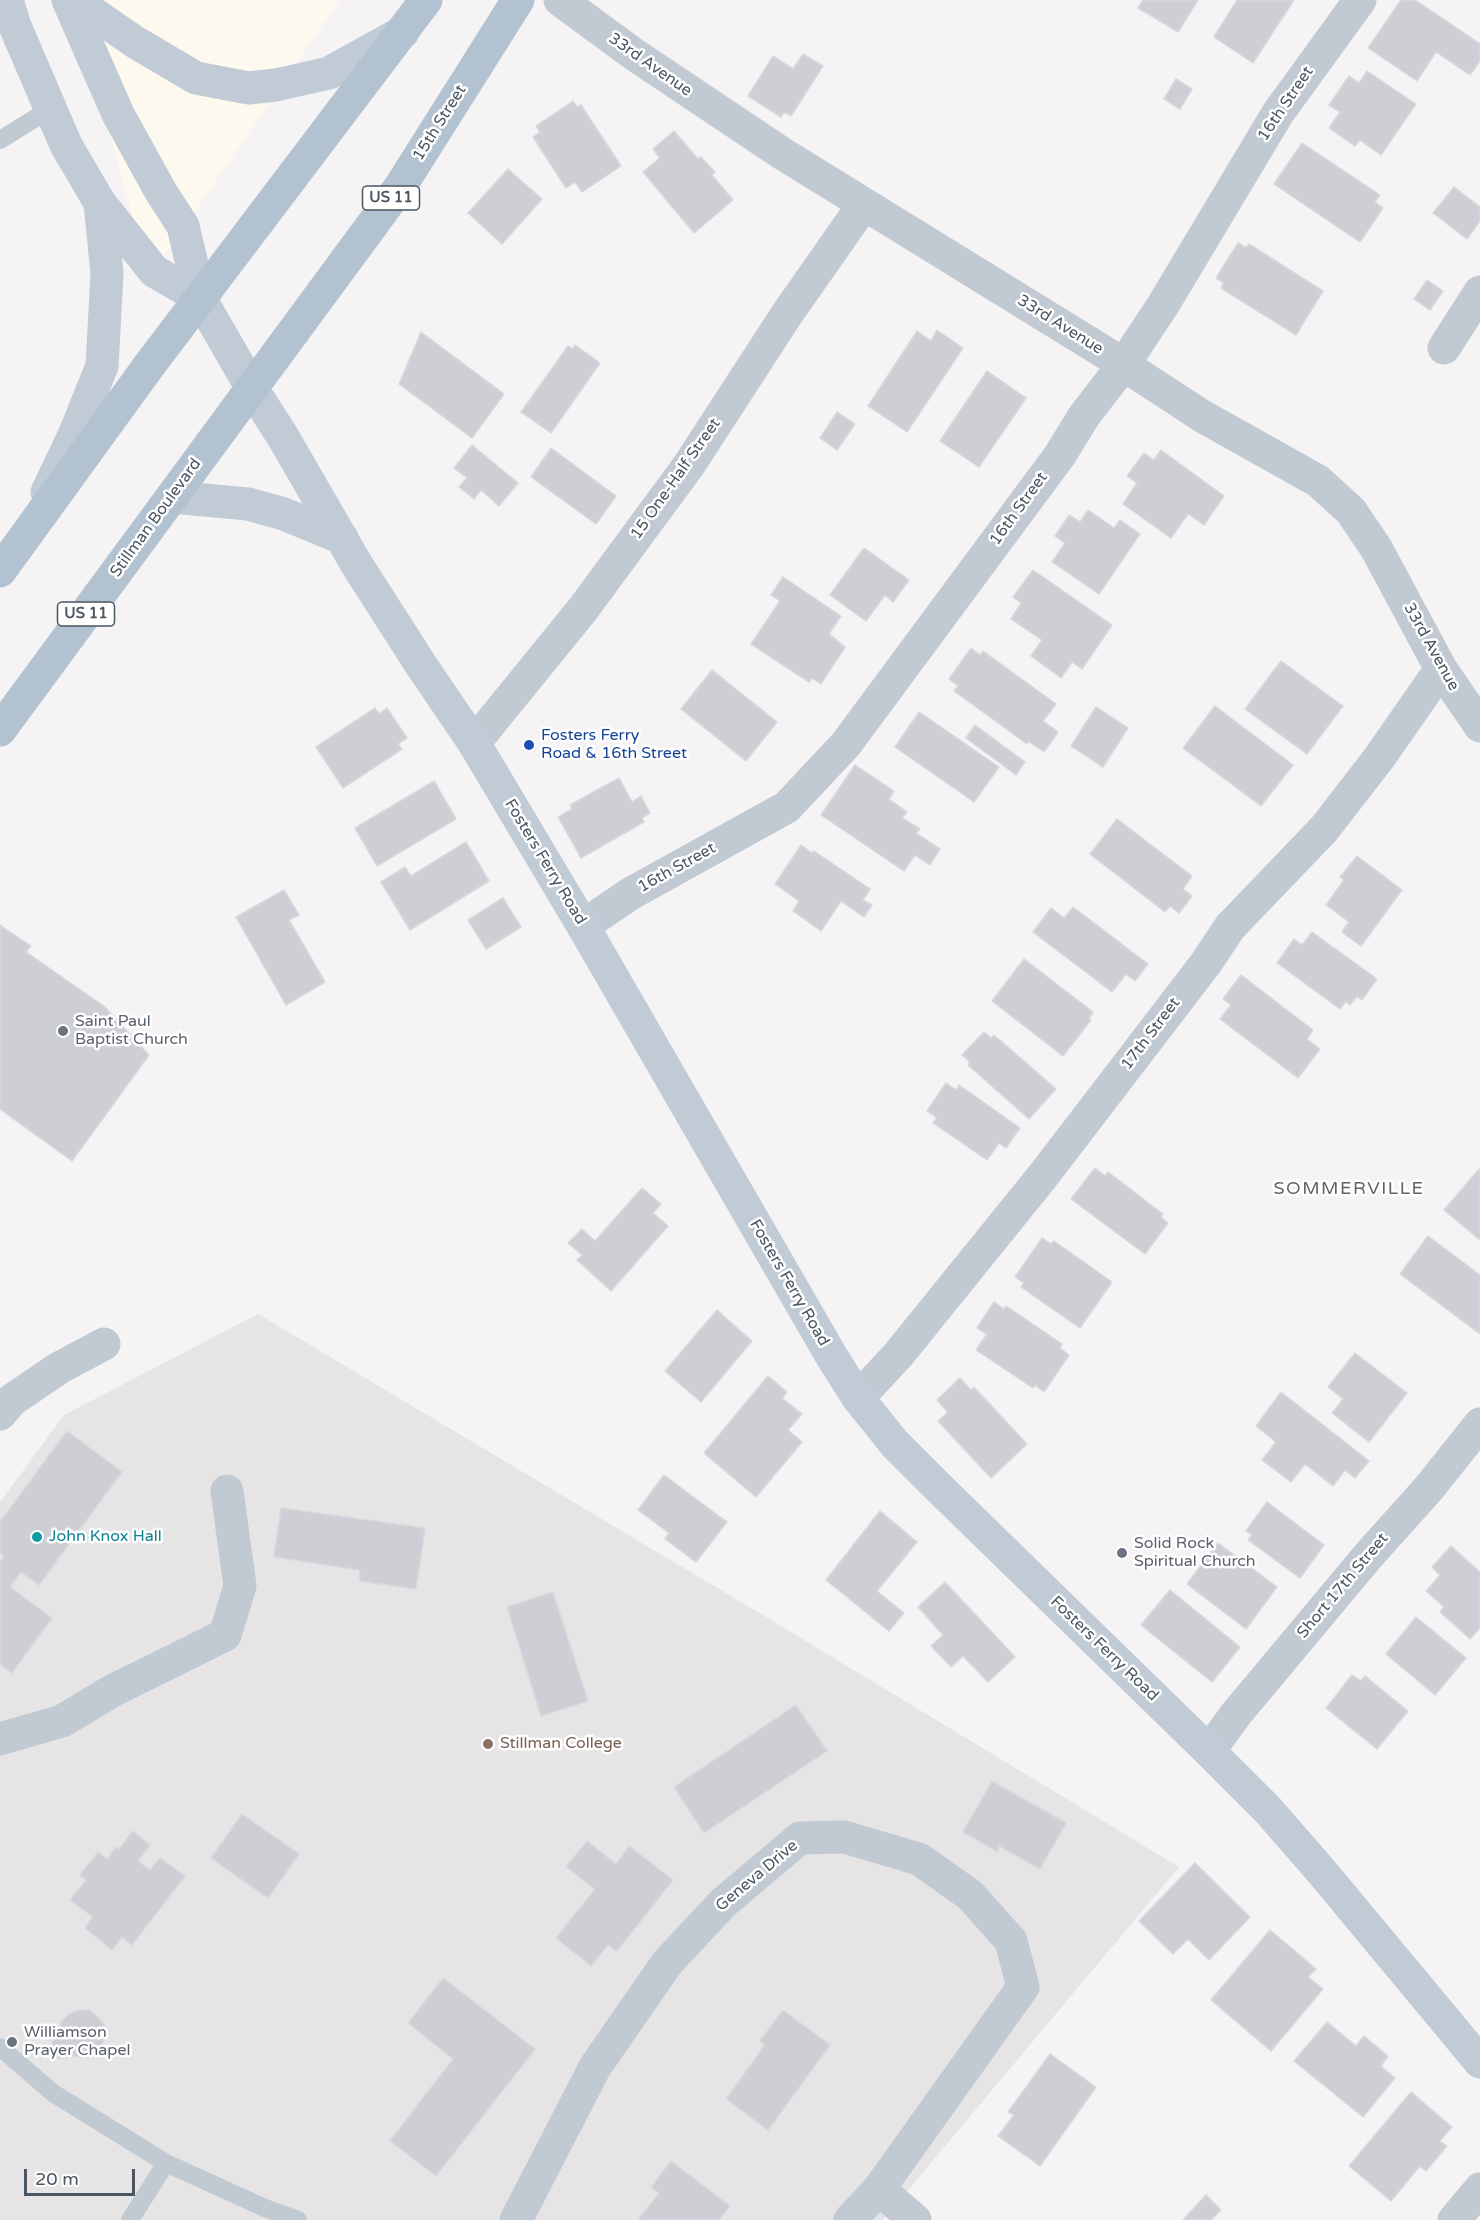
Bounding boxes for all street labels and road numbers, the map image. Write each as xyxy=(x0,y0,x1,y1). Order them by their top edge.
street label: 33rd Avenue xyxy=(605,29,695,101)
street label: 16th Street xyxy=(1254,63,1318,145)
street label: 15th Street xyxy=(409,82,471,164)
road number: US 11 xyxy=(362,186,420,210)
street label: 33rd Avenue xyxy=(1014,291,1106,359)
street label: 15 One-Half Street xyxy=(627,415,725,543)
street label: Stillman Boulevard xyxy=(107,455,205,581)
street label: 16th Street xyxy=(986,469,1052,549)
street label: 33rd Avenue xyxy=(1399,600,1463,694)
road number: US 11 xyxy=(58,602,115,626)
street label: Fosters Ferry Road xyxy=(500,796,590,928)
street label: 16th Street xyxy=(635,839,719,897)
street label: 17th Street xyxy=(1118,994,1184,1074)
street label: Fosters Ferry Road xyxy=(745,1216,833,1350)
street label: Short 17th Street xyxy=(1293,1529,1393,1643)
street label: Fosters Ferry Road xyxy=(1046,1592,1162,1706)
street label: Geneva Drive xyxy=(712,1836,802,1916)

